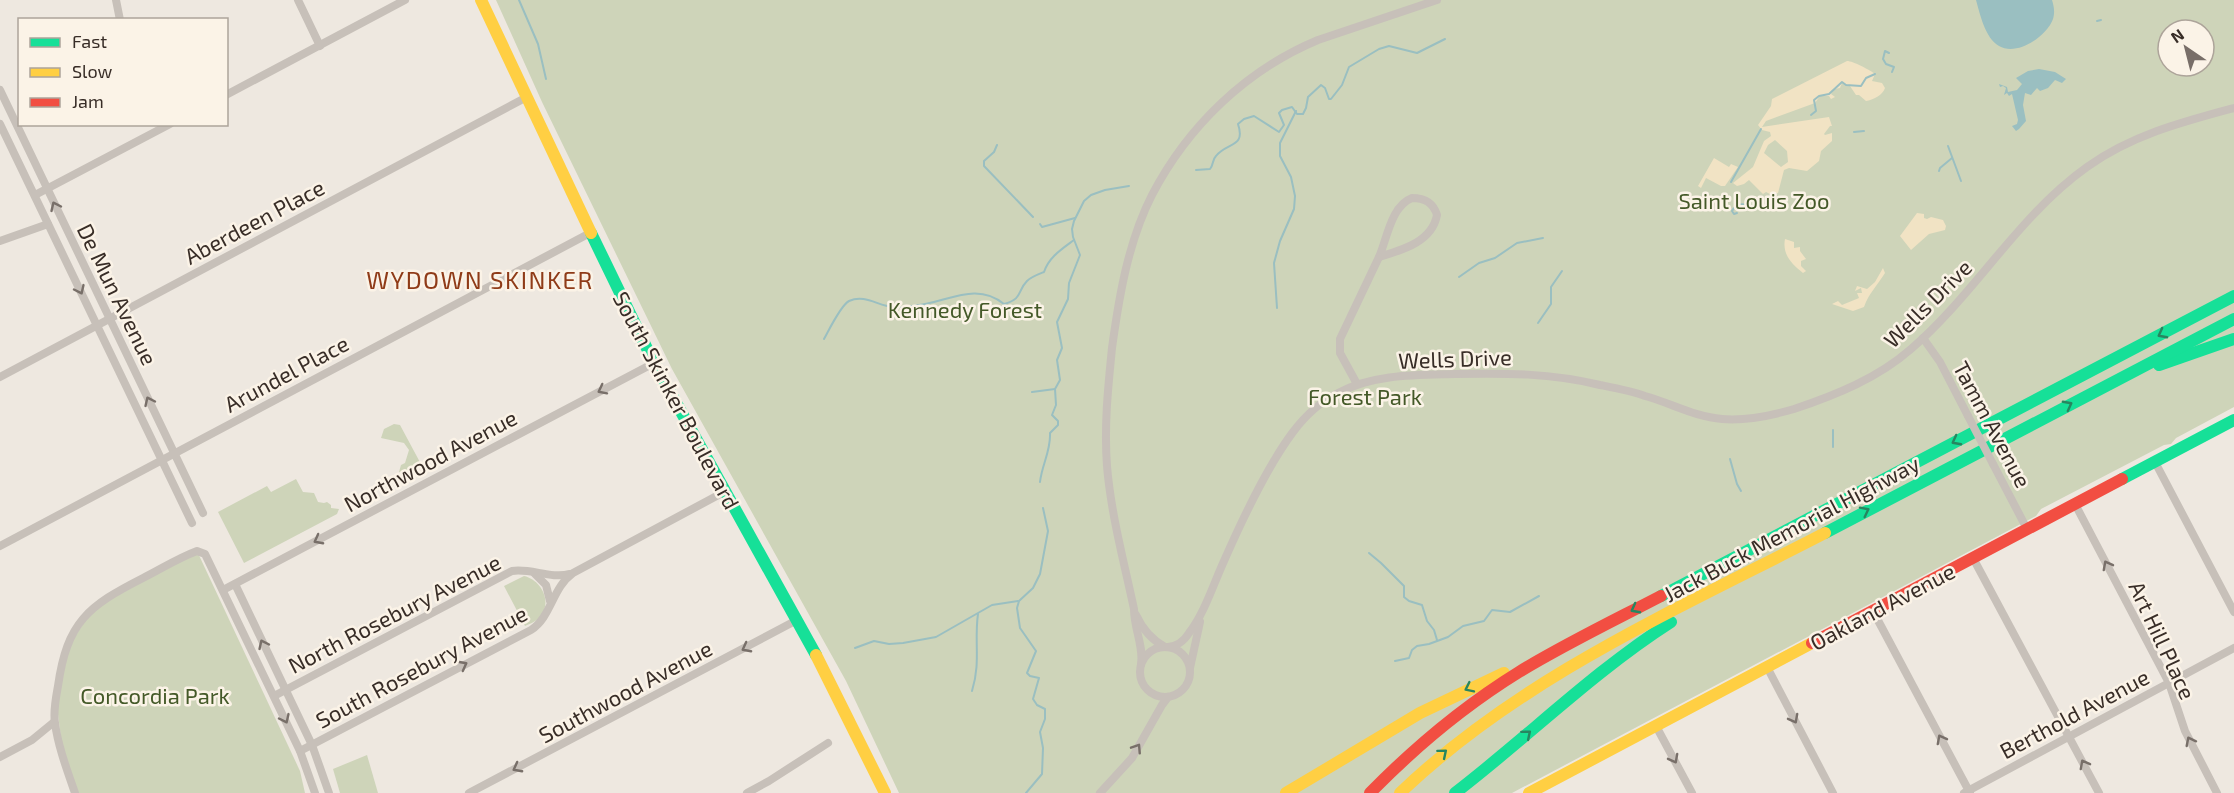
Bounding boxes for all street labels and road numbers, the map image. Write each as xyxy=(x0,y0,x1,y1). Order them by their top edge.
street label: Aberdeen Place xyxy=(180,173,328,269)
street label: De Mun Avenue xyxy=(73,219,163,369)
street label: Wells Drive xyxy=(1878,254,1976,352)
street label: South Skinker Boulevard xyxy=(608,287,746,513)
street label: Arundel Place xyxy=(219,329,353,417)
street label: Wells Drive xyxy=(1398,343,1512,373)
street label: Tamm Avenue xyxy=(1949,356,2037,492)
street label: Northwood Avenue xyxy=(339,404,521,516)
street label: Jack Buck Memorial Highway xyxy=(1659,449,1924,607)
street label: North Rosebury Avenue xyxy=(283,548,505,678)
street label: Oakland Avenue xyxy=(1805,557,1959,655)
street label: Art Hill Place xyxy=(2124,577,2202,703)
street label: South Rosebury Avenue xyxy=(311,599,531,733)
street label: Southwood Avenue xyxy=(534,634,716,748)
street label: Berthold Avenue xyxy=(1995,663,2153,763)

